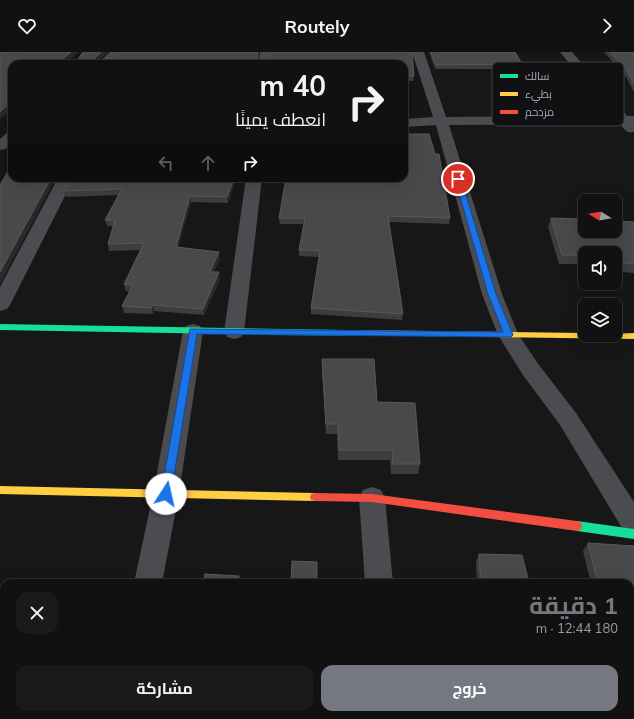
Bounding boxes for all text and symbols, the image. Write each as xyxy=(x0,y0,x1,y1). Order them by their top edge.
icon: heart xyxy=(16,15,38,37)
text: Routely xyxy=(285,15,349,38)
icon: forward xyxy=(596,15,618,37)
legend xyxy=(492,62,624,126)
text: 40 m xyxy=(260,68,326,103)
text: سالك xyxy=(525,69,549,83)
icon: right xyxy=(340,76,392,128)
text: بطيء xyxy=(525,87,552,103)
text: مزدحم xyxy=(525,105,554,120)
text: انعطف يمينًا xyxy=(235,108,326,131)
icon: left xyxy=(155,152,177,174)
icon: ahead xyxy=(197,152,219,174)
icon: right xyxy=(239,152,261,174)
pin xyxy=(441,162,475,196)
icon: arrive xyxy=(447,168,469,190)
north arrow xyxy=(578,194,622,238)
map controls xyxy=(578,194,622,342)
button: sound xyxy=(578,246,622,290)
button: layers xyxy=(578,298,622,342)
position arrow xyxy=(145,473,187,515)
text: 1 دقيقة xyxy=(529,590,618,620)
button: close xyxy=(16,592,58,634)
text: 180 m · 12:44 xyxy=(536,620,618,636)
button: مشاركة xyxy=(16,665,313,711)
button: خروج xyxy=(321,665,618,711)

